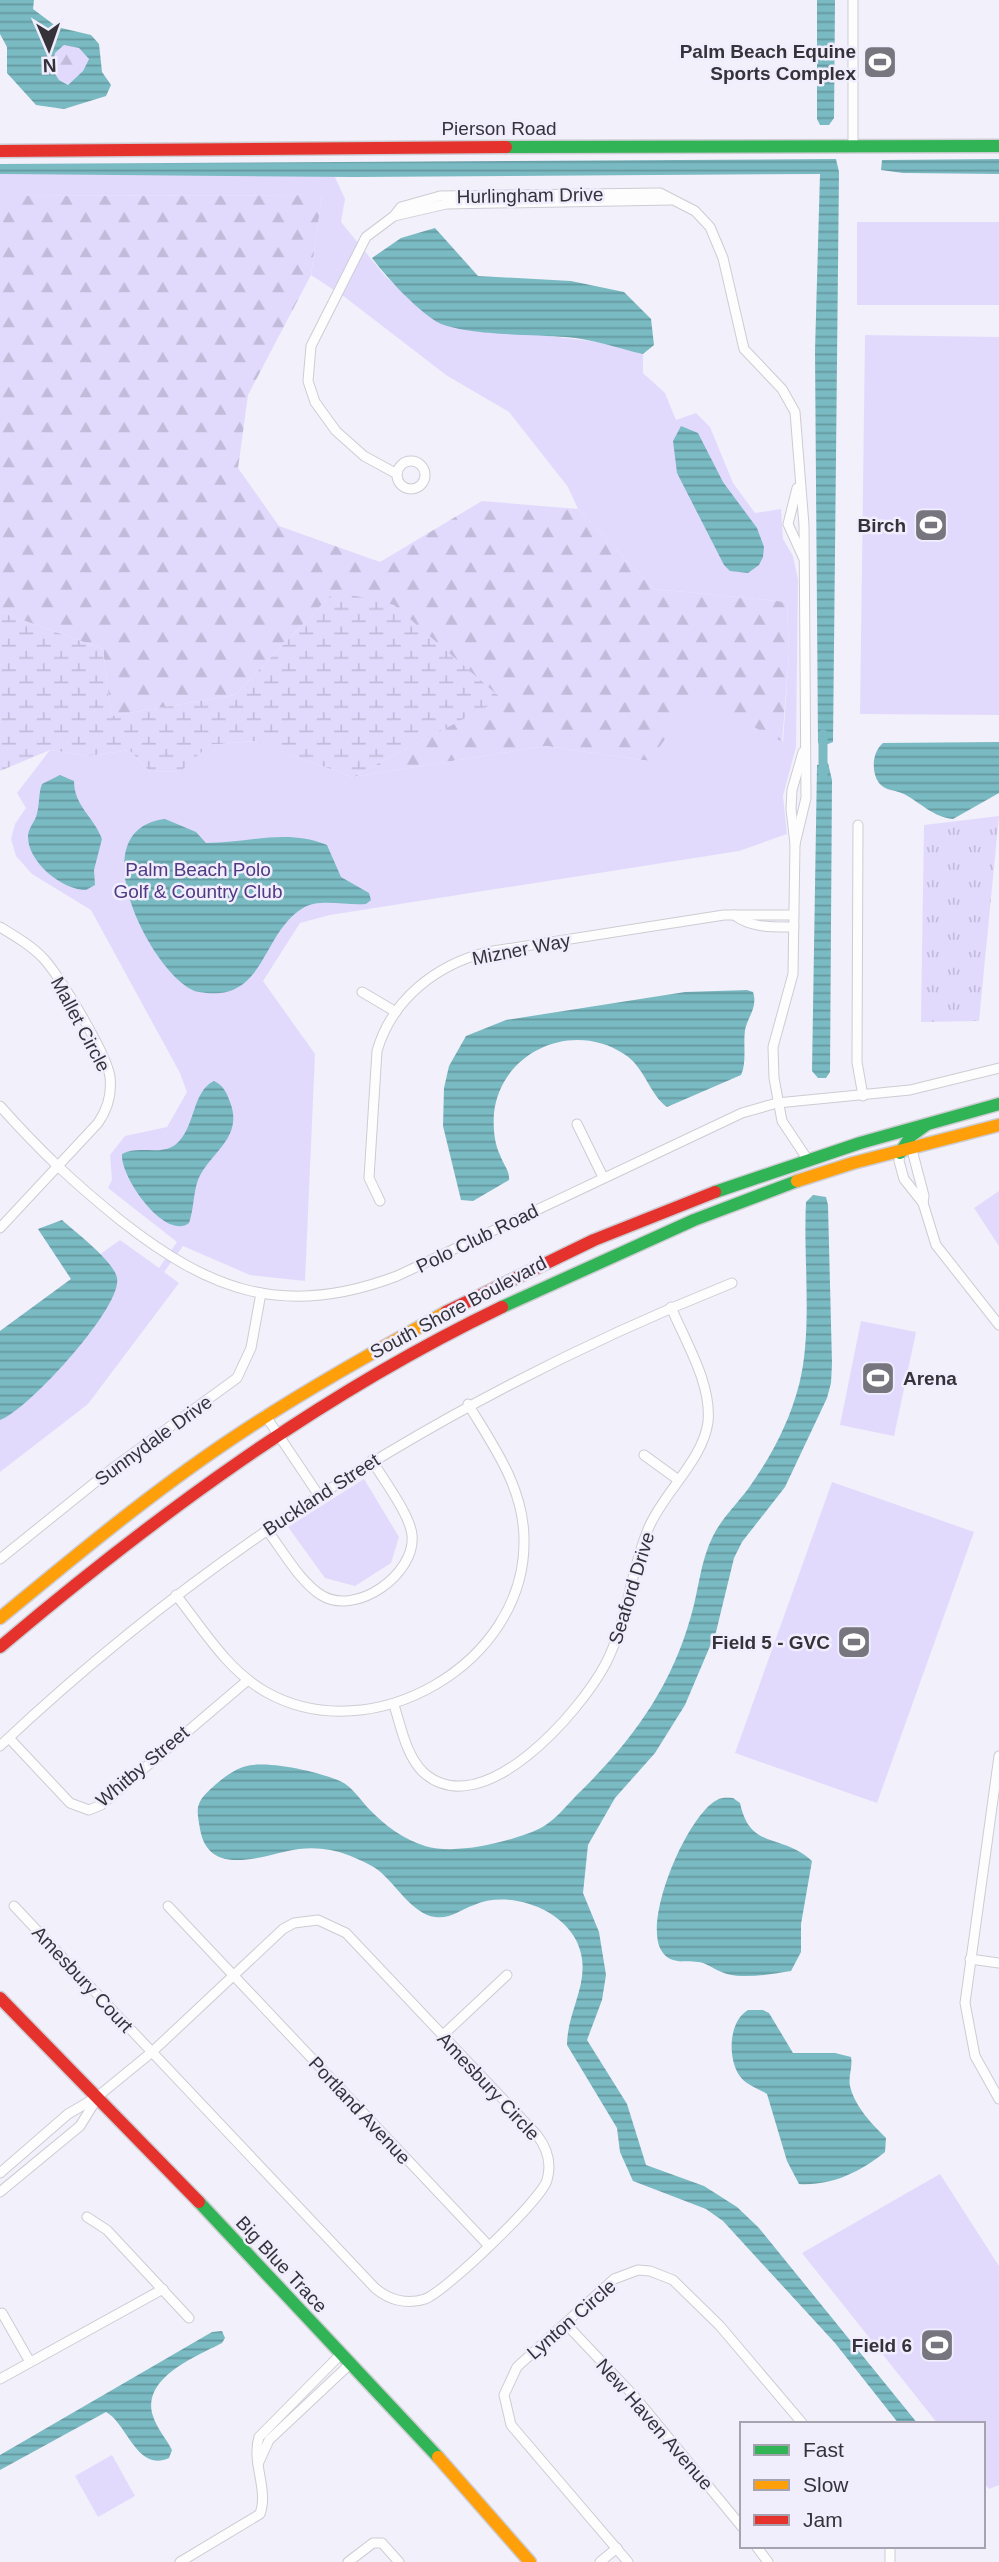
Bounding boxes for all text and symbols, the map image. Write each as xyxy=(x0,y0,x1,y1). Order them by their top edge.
north arrow xyxy=(14,14,84,84)
place label: Palm Beach Equine Sports Complex xyxy=(680,41,856,84)
sports icon: Palm Beach Equine Sports Complex xyxy=(861,43,899,81)
text: N xyxy=(42,55,57,76)
street label: Pierson Road xyxy=(441,118,557,139)
street label: Hurlingham Drive xyxy=(456,184,604,207)
sports icon: Birch xyxy=(912,506,950,544)
place label: Birch xyxy=(857,515,906,536)
park label: Palm Beach Polo Golf & Country Club xyxy=(114,859,282,902)
street label: Mizner Way xyxy=(470,930,572,969)
street label: Mallet Circle xyxy=(47,973,114,1075)
street label: Polo Club Road xyxy=(413,1200,542,1277)
street label: South Shore Boulevard xyxy=(367,1252,550,1363)
sports icon: Arena xyxy=(859,1359,897,1397)
place label: Arena xyxy=(903,1368,957,1389)
street label: Sunnydale Drive xyxy=(91,1391,216,1490)
street label: Buckland Street xyxy=(259,1449,384,1540)
street label: Seaford Drive xyxy=(604,1530,659,1647)
sports icon: Field 5 - GVC xyxy=(835,1623,873,1661)
place label: Field 5 - GVC xyxy=(712,1632,830,1653)
street label: Whitby Street xyxy=(92,1721,193,1811)
street label: Amesbury Court xyxy=(28,1922,138,2037)
street label: Amesbury Circle xyxy=(433,2028,544,2144)
street label: Portland Avenue xyxy=(305,2052,415,2168)
street label: Big Blue Trace xyxy=(232,2212,331,2317)
street label: Lynton Circle xyxy=(523,2275,620,2363)
sports icon: Field 6 xyxy=(918,2326,956,2364)
place label: Field 6 xyxy=(852,2335,912,2356)
street label: New Haven Avenue xyxy=(592,2355,717,2494)
legend xyxy=(740,2422,985,2548)
text: Fast xyxy=(803,2438,844,2461)
text: Slow xyxy=(803,2473,849,2496)
text: Jam xyxy=(803,2508,843,2531)

